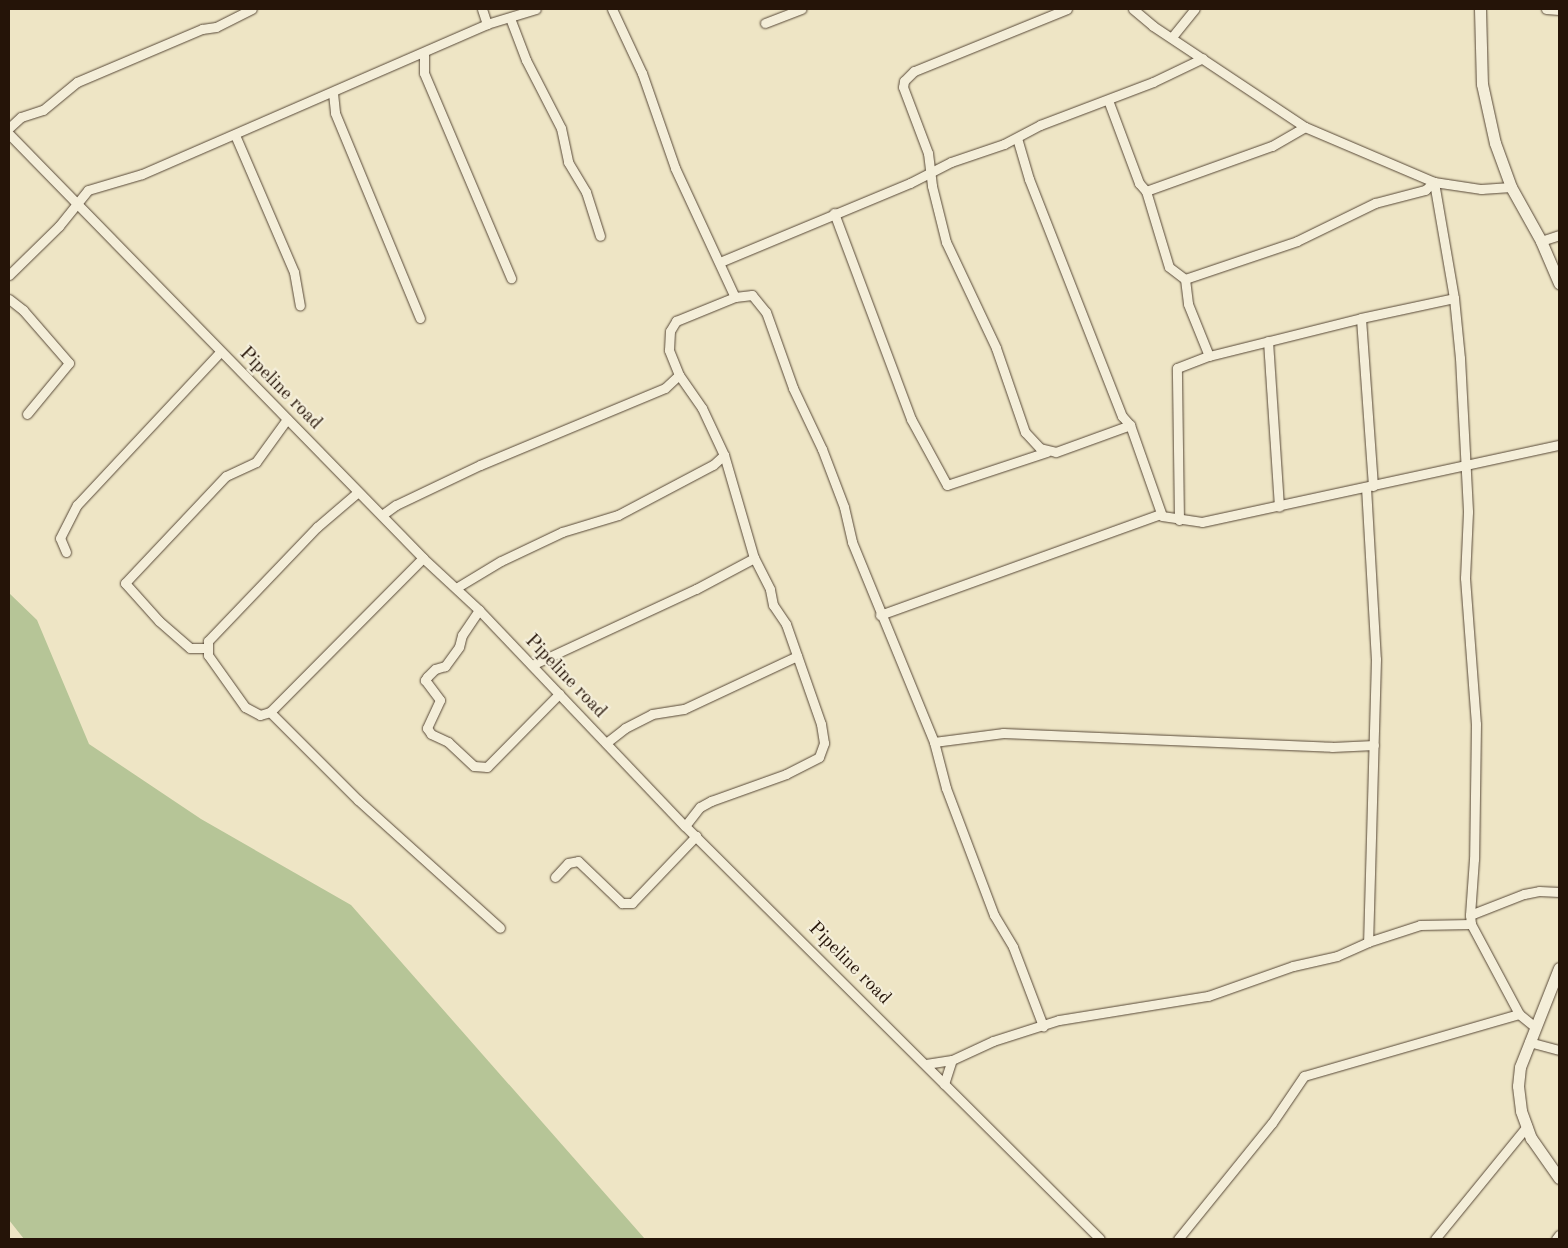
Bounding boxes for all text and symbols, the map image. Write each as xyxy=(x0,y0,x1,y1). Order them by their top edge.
street label: Pipeline road xyxy=(234,343,326,435)
street label: Pipeline road xyxy=(519,630,611,724)
street label: Pipeline road xyxy=(803,918,895,1010)

